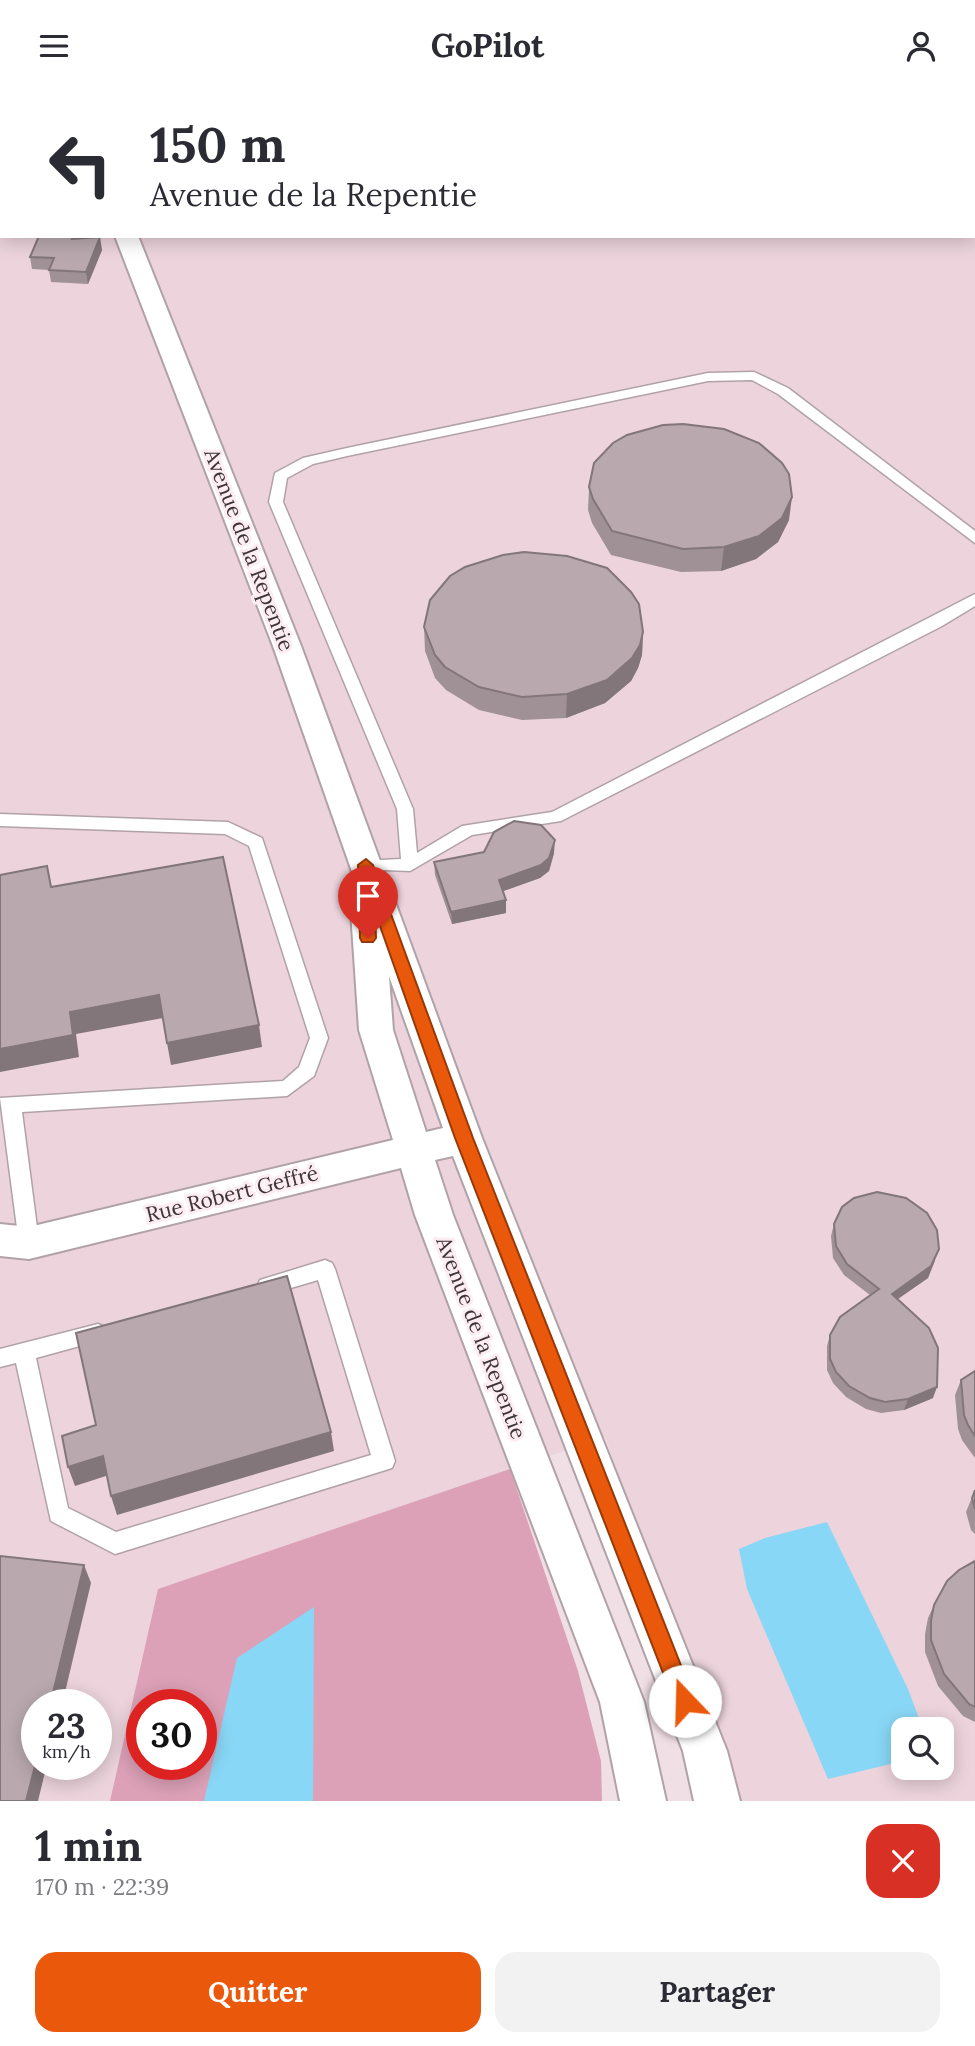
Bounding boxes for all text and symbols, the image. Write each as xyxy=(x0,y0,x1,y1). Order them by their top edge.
text: GoPilot xyxy=(431,25,544,66)
icon: menu xyxy=(35,27,73,65)
icon: person xyxy=(902,27,940,65)
text: 150 m xyxy=(150,113,286,175)
icon: left xyxy=(35,119,126,210)
text: Avenue de la Repentie xyxy=(150,174,477,215)
street label: Avenue de la Repentie xyxy=(198,444,301,655)
pin xyxy=(338,866,398,938)
icon: arrive xyxy=(349,877,387,915)
street label: Rue Robert Geffré xyxy=(143,1159,321,1228)
street label: Avenue de la Repentie xyxy=(430,1232,533,1443)
position arrow xyxy=(648,1664,722,1738)
speed limit sign: 30 xyxy=(126,1689,217,1780)
text: 23 xyxy=(47,1703,86,1748)
map controls xyxy=(891,1717,954,1780)
button: search xyxy=(891,1717,954,1780)
text: km/h xyxy=(42,1740,91,1763)
text: 1 min xyxy=(35,1819,142,1873)
button: close xyxy=(866,1824,940,1898)
text: 170 m · 22:39 xyxy=(35,1872,169,1901)
button: Quitter xyxy=(35,1952,481,2032)
button: Partager xyxy=(495,1952,940,2032)

